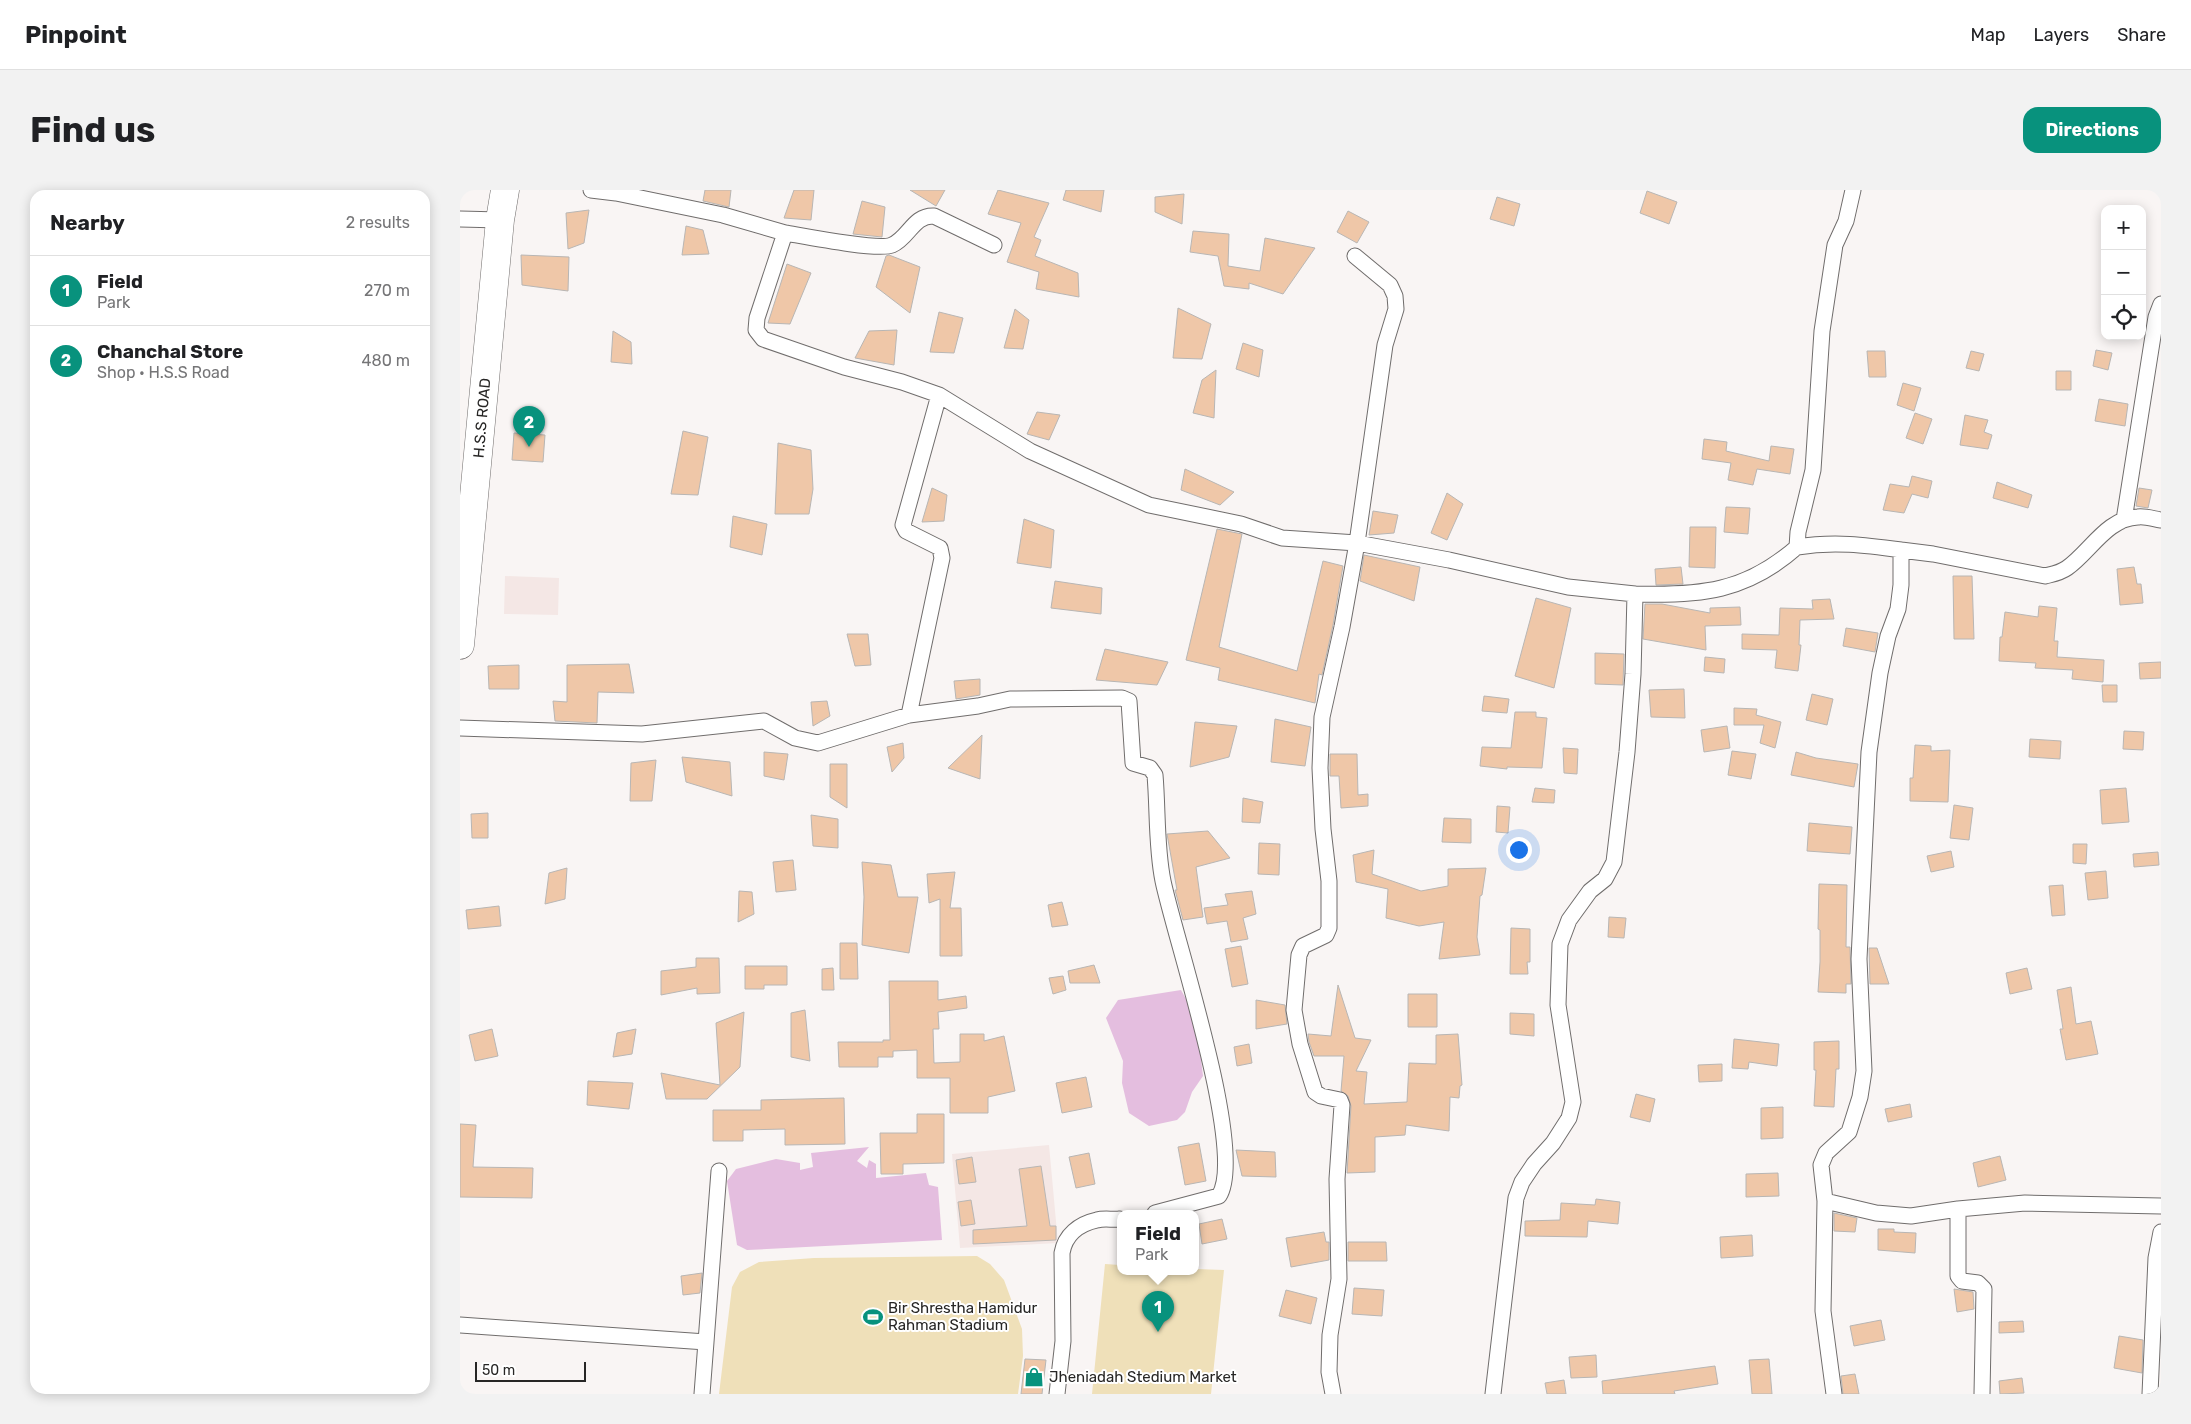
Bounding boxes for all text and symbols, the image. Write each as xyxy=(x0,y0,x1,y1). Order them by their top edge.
text: Pinpoint xyxy=(25,21,127,49)
text: Map xyxy=(1971,24,2006,46)
text: Layers xyxy=(2034,24,2089,46)
text: Share xyxy=(2117,24,2166,46)
button: Directions xyxy=(2023,107,2161,153)
text: Find us xyxy=(30,109,155,151)
map controls xyxy=(2101,205,2146,340)
button: + xyxy=(2101,205,2146,250)
text: Nearby xyxy=(50,210,125,235)
text: 2 results xyxy=(346,213,410,232)
button: − xyxy=(2101,250,2146,295)
text: Field xyxy=(97,270,143,293)
text: 1 xyxy=(62,281,70,300)
text: 270 m xyxy=(364,281,410,300)
text: Park xyxy=(97,293,130,312)
button: locate xyxy=(2101,295,2146,340)
text: Chanchal Store xyxy=(97,340,243,363)
text: 2 xyxy=(61,351,71,370)
text: 480 m xyxy=(362,351,410,370)
text: Shop · H.S.S Road xyxy=(97,363,229,382)
street label: H.S.S ROAD xyxy=(470,377,494,459)
pin: 2 xyxy=(513,406,545,447)
your location xyxy=(1506,837,1532,863)
popup xyxy=(1117,1210,1199,1275)
text: Field xyxy=(1135,1222,1181,1245)
text: Park xyxy=(1135,1245,1168,1264)
pin: 1 xyxy=(1142,1291,1174,1332)
place label: Bir Shrestha Hamidur Rahman Stadium xyxy=(888,1299,1038,1334)
sports icon: Bir Shrestha Hamidur Rahman Stadium xyxy=(862,1306,884,1328)
scale bar xyxy=(475,1359,586,1382)
text: 50 m xyxy=(482,1362,515,1379)
shop icon: Jheniadah Stedium Market xyxy=(1023,1366,1045,1388)
place label: Jheniadah Stedium Market xyxy=(1049,1368,1237,1386)

